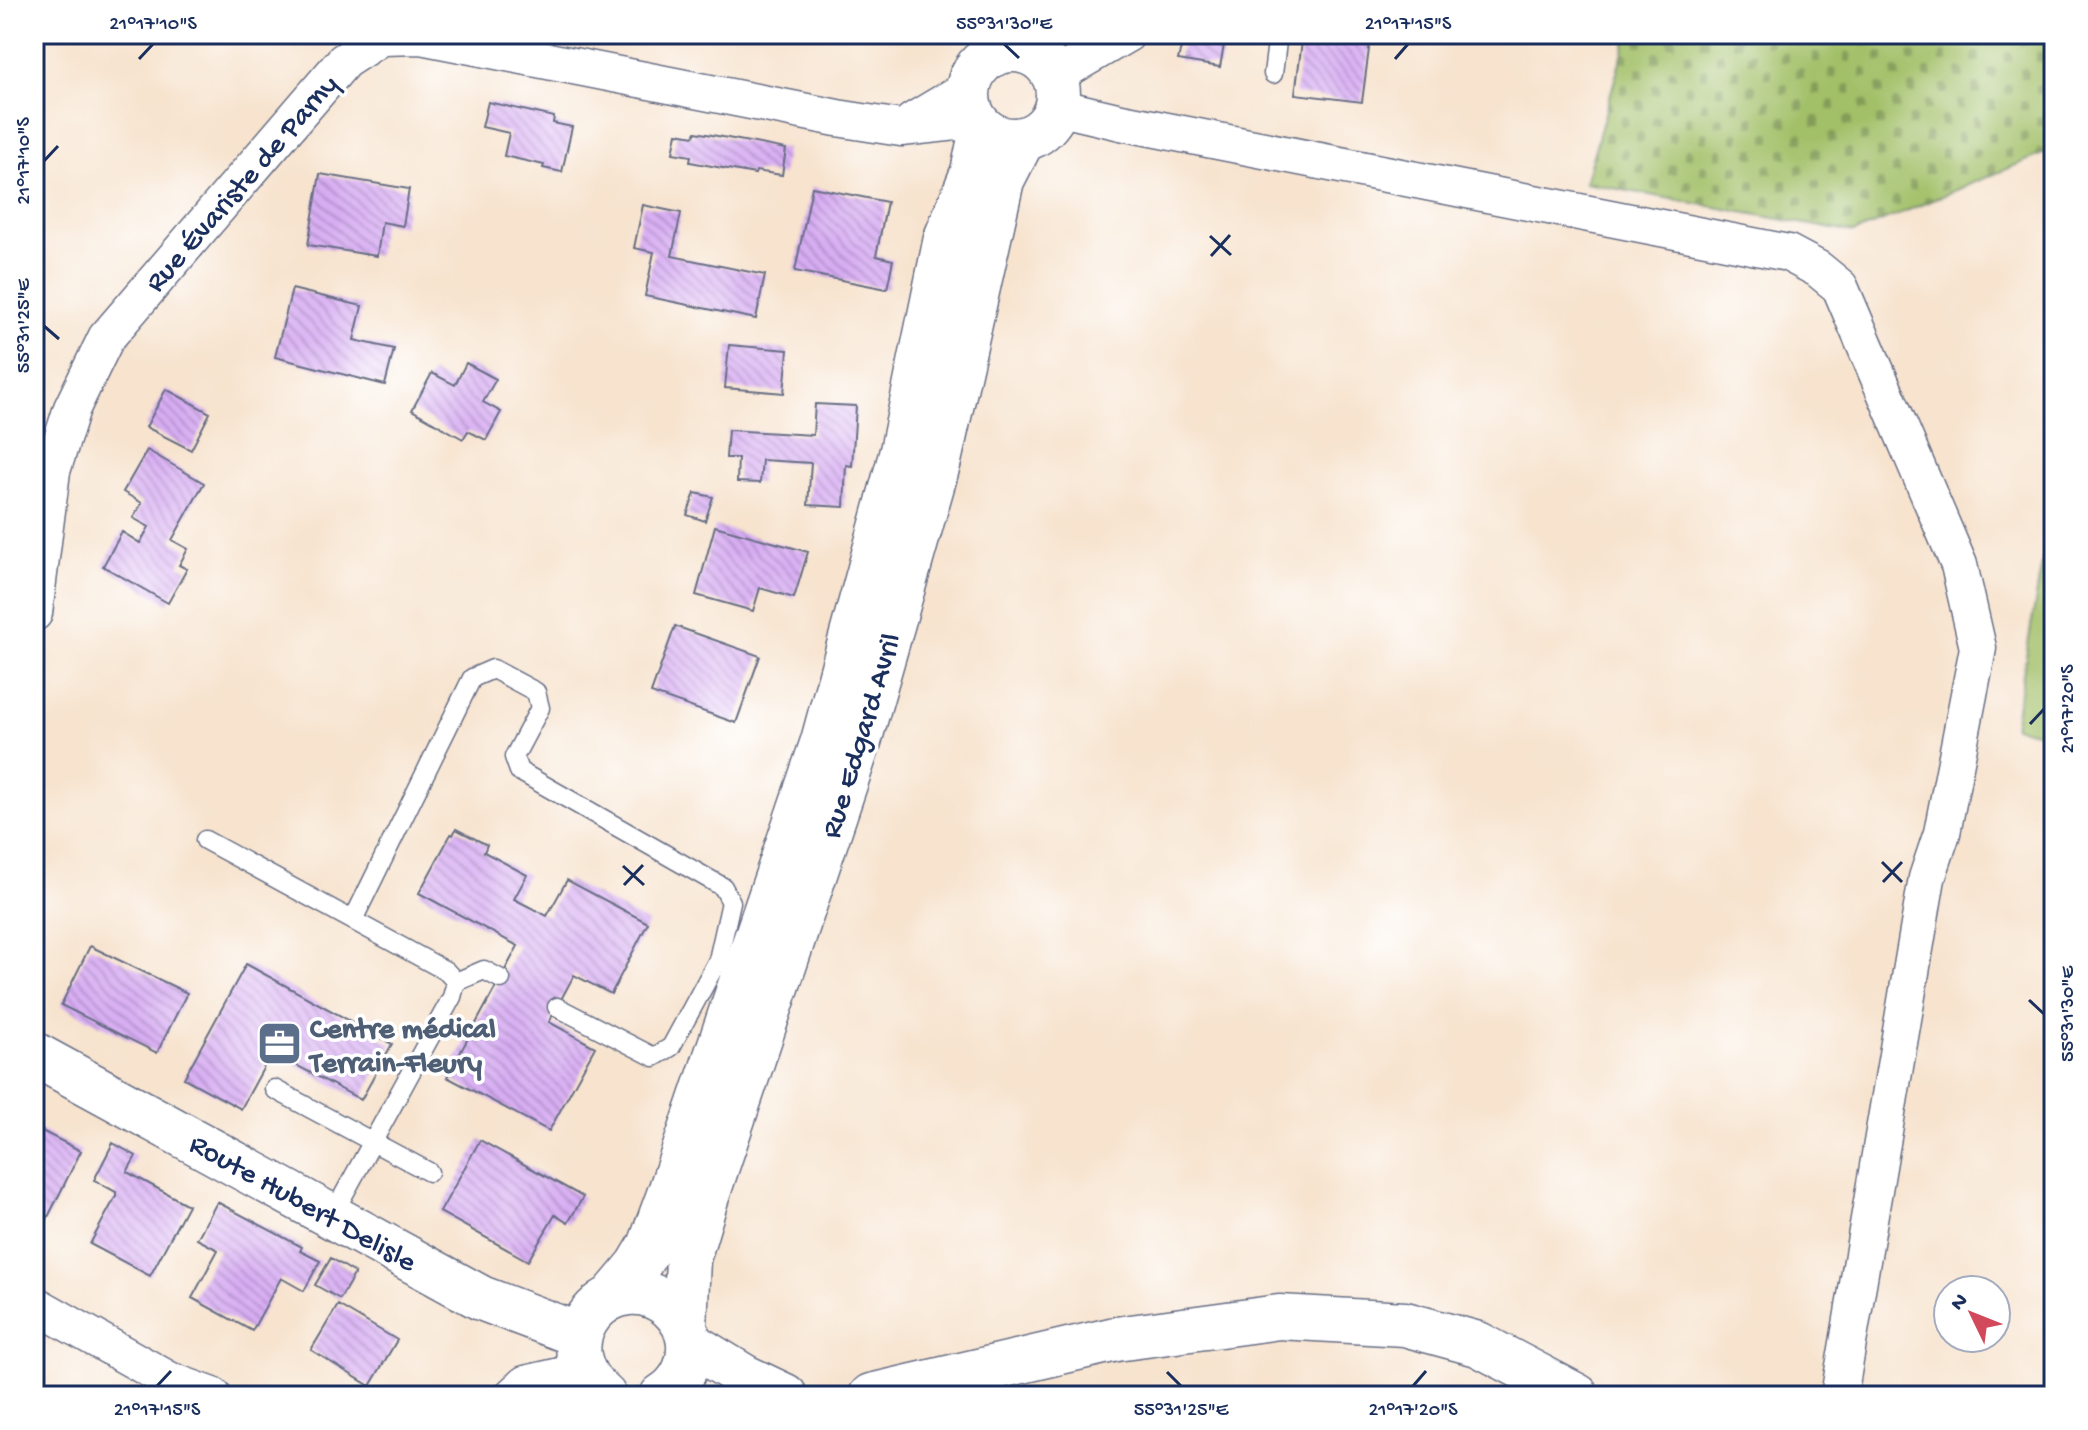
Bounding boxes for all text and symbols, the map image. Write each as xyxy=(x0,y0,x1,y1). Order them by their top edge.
text: 21°17'10"S xyxy=(109,14,197,37)
text: 55°31'30"E xyxy=(956,14,1054,37)
text: 21°17'15"S xyxy=(1365,14,1452,37)
street label: Rue Évariste de Parny xyxy=(139,69,348,301)
text: 21°17'10"S xyxy=(14,117,37,205)
text: 55°31'25"E xyxy=(14,277,37,373)
street label: Rue Edgard Avril xyxy=(816,630,911,843)
text: 21°17'20"S xyxy=(2058,664,2081,754)
text: 55°31'30"E xyxy=(2058,964,2081,1062)
place label: Centre médical Terrain-Fleury xyxy=(308,1014,496,1083)
office icon: Centre médical Terrain-Fleury xyxy=(255,1020,303,1068)
street label: Route Hubert Delisle xyxy=(182,1128,422,1282)
north arrow xyxy=(1932,1274,2012,1354)
text: N xyxy=(1946,1289,1975,1317)
text: 21°17'15"S xyxy=(114,1400,201,1423)
text: 55°31'25"E xyxy=(1134,1400,1230,1423)
text: 21°17'20"S xyxy=(1368,1400,1458,1423)

